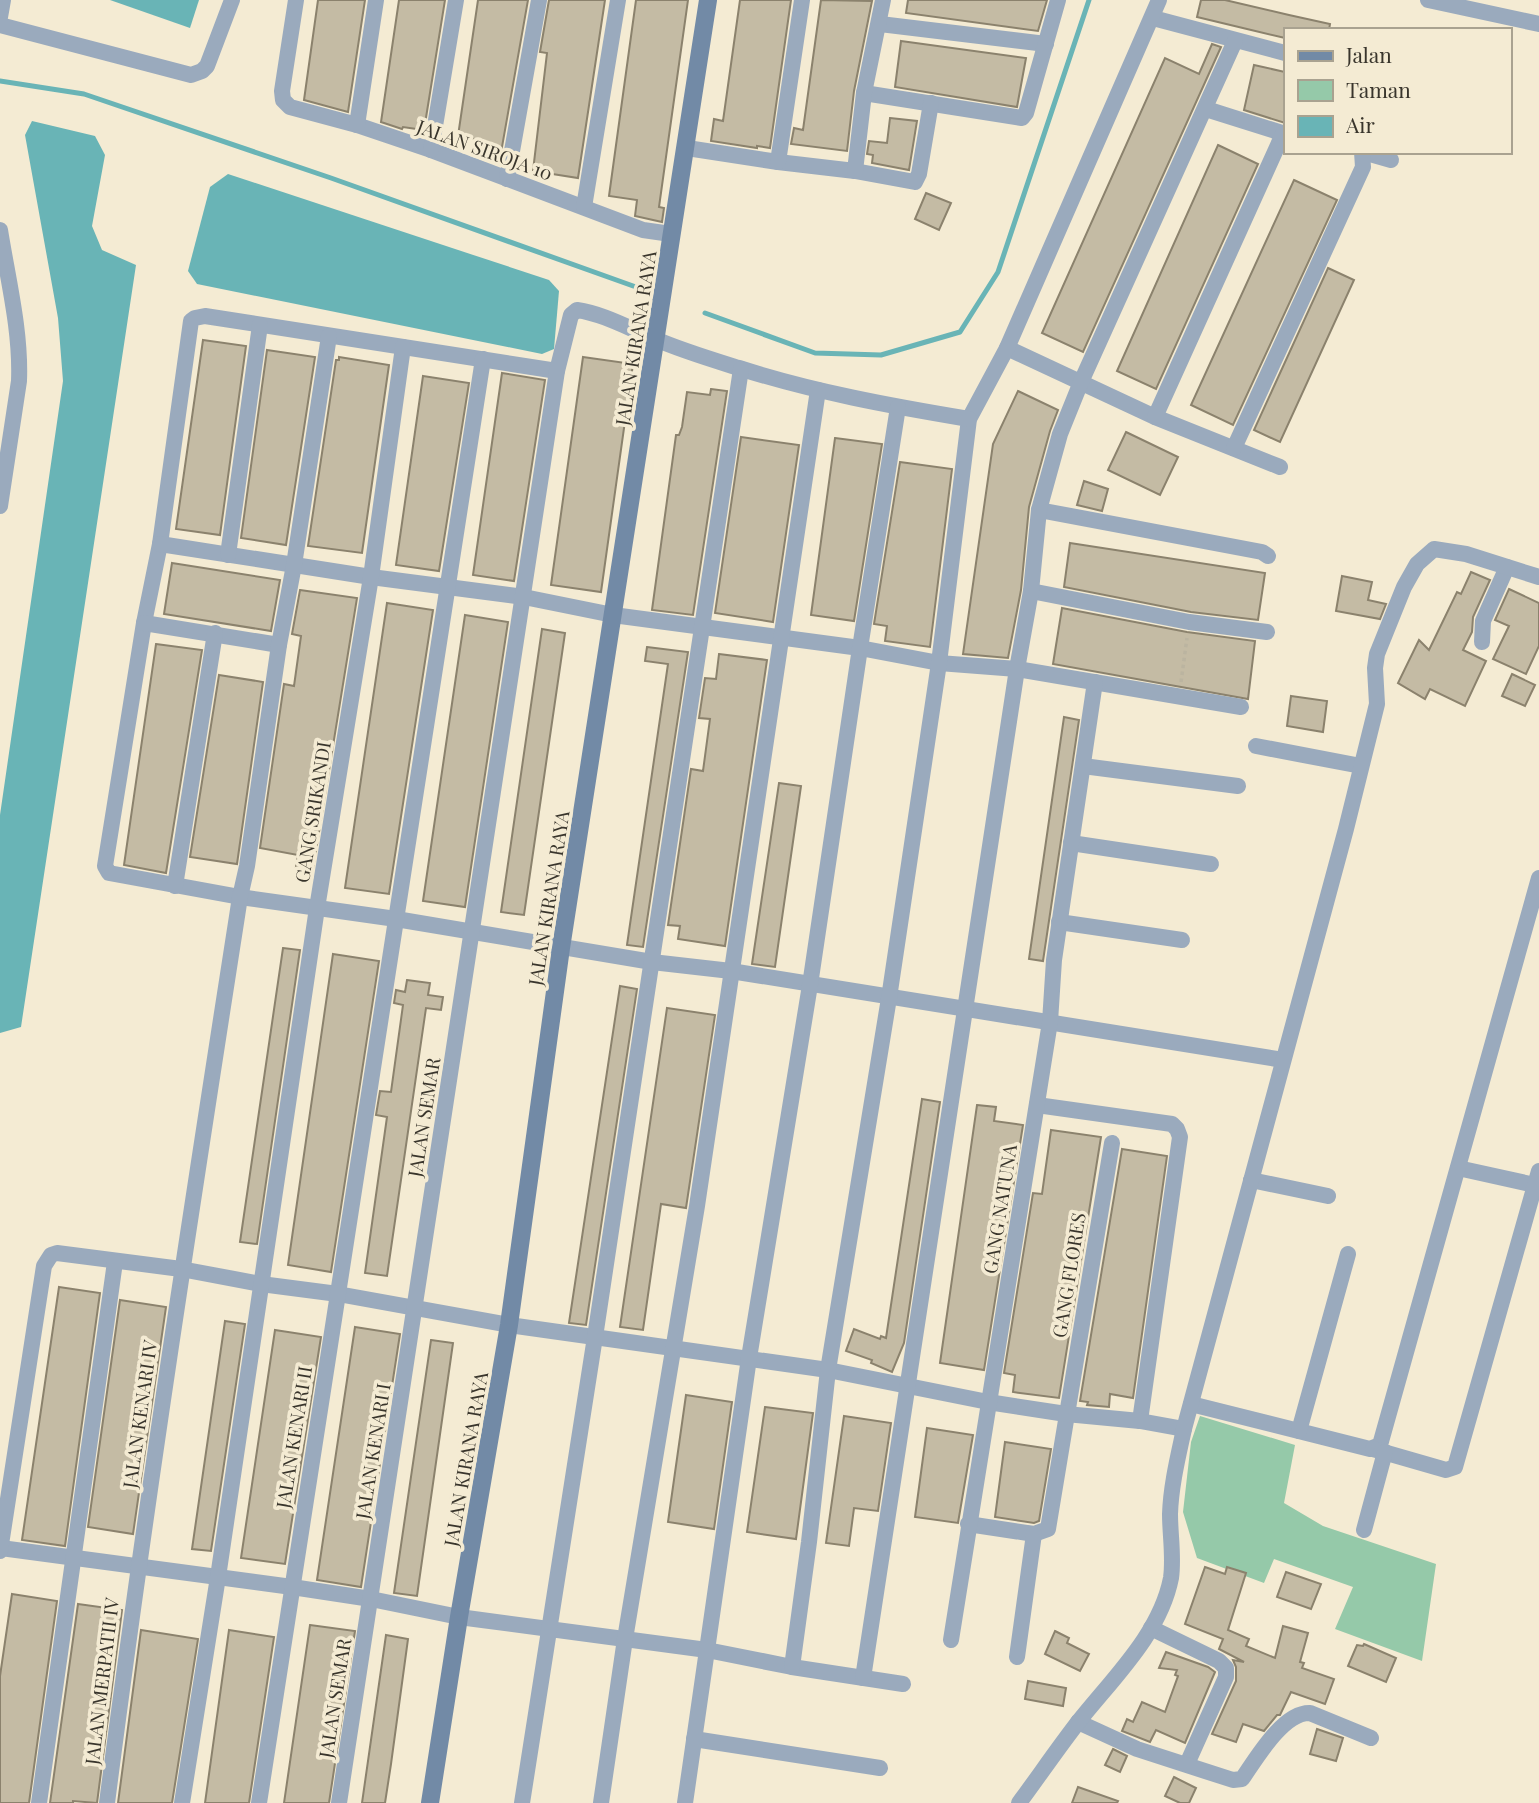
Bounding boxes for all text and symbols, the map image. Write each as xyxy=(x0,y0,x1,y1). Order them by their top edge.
legend xyxy=(1284,28,1511,154)
text: Jalan xyxy=(1345,40,1392,68)
text: Taman xyxy=(1346,75,1411,103)
text: Air xyxy=(1345,110,1375,138)
street label: JALAN SIROJA 10 xyxy=(413,112,556,186)
street label: JALAN KIRANA RAYA xyxy=(608,248,662,428)
street label: GANG SRIKANDI xyxy=(288,739,336,885)
street label: JALAN KIRANA RAYA xyxy=(521,808,575,988)
street label: JALAN SEMAR xyxy=(401,1055,445,1180)
street label: GANG NATUNA xyxy=(976,1141,1022,1276)
street label: GANG FLORES xyxy=(1045,1211,1091,1339)
street label: JALAN KENARI IV xyxy=(116,1337,162,1491)
street label: JALAN KENARI II xyxy=(269,1364,317,1511)
street label: JALAN KIRANA RAYA xyxy=(437,1369,493,1549)
street label: JALAN KENARI I xyxy=(348,1381,396,1522)
street label: JALAN MERPATII IV xyxy=(78,1595,124,1767)
street label: JALAN SEMAR xyxy=(312,1636,356,1761)

